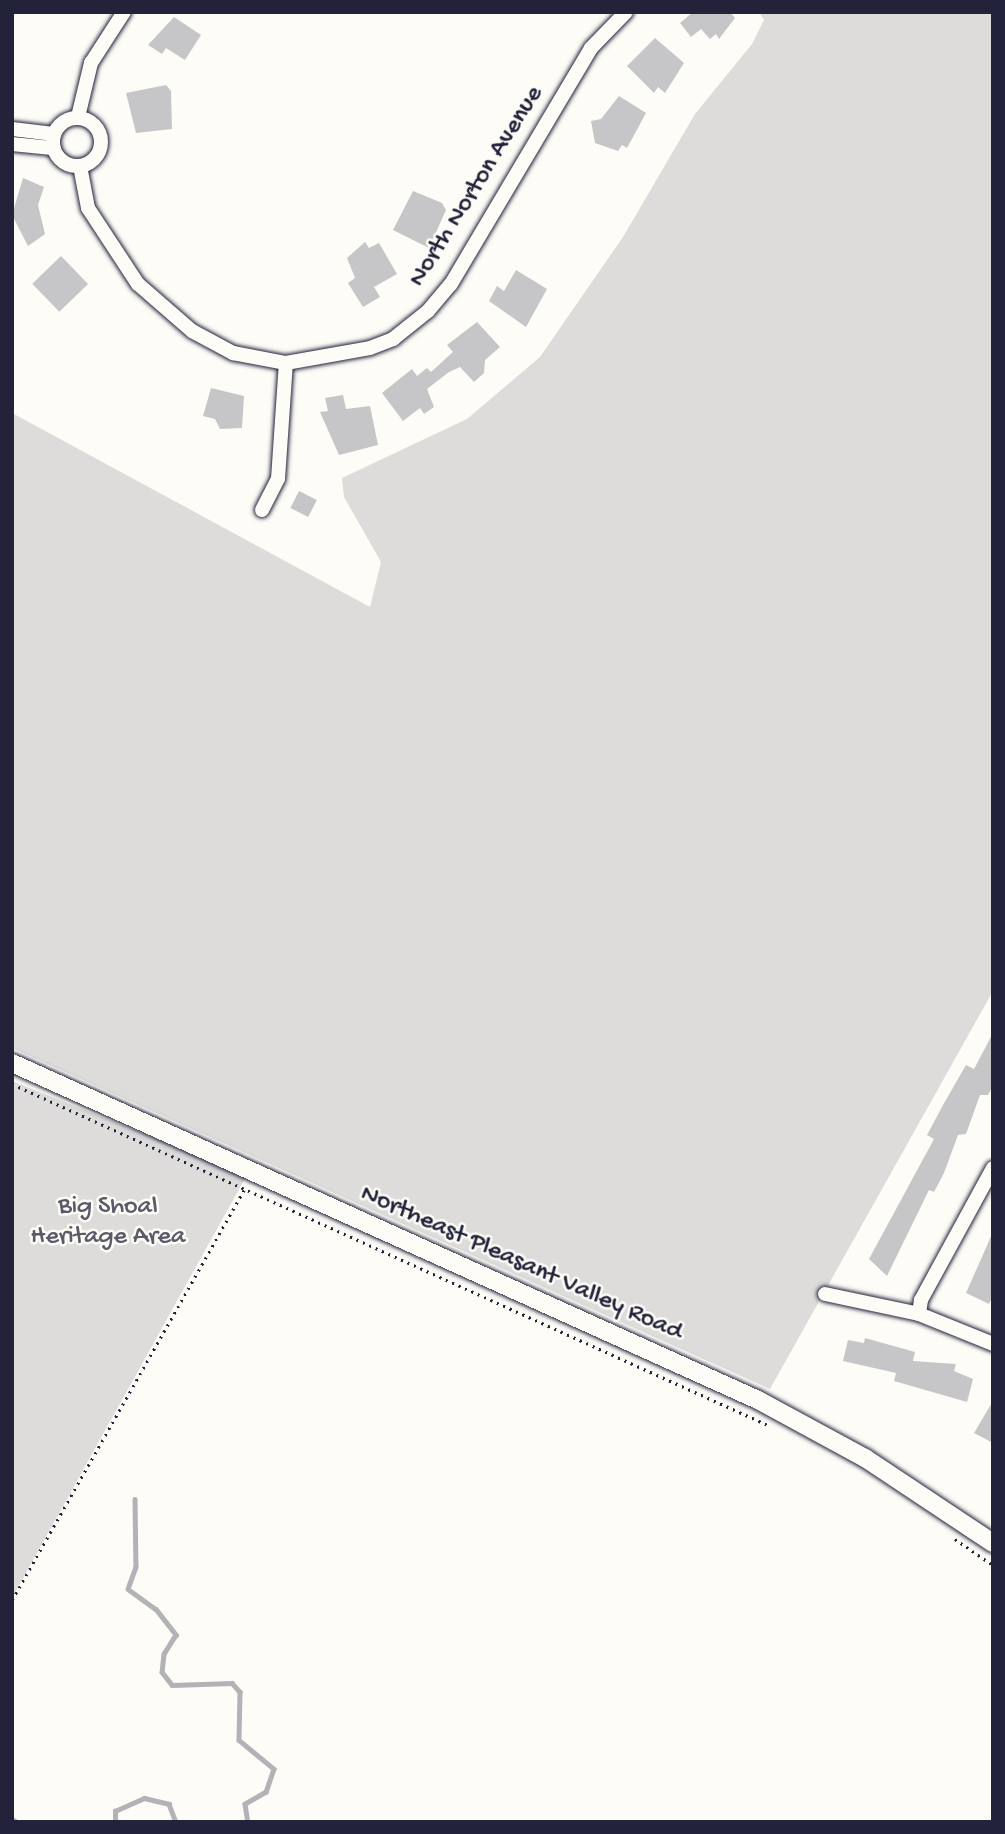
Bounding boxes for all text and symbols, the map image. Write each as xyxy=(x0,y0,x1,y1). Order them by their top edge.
street label: North Norton Avenue xyxy=(403,81,551,293)
street label: Northeast Pleasant Valley Road xyxy=(355,1179,687,1349)
park label: Big Shoal Heritage Area xyxy=(31,1192,185,1254)

